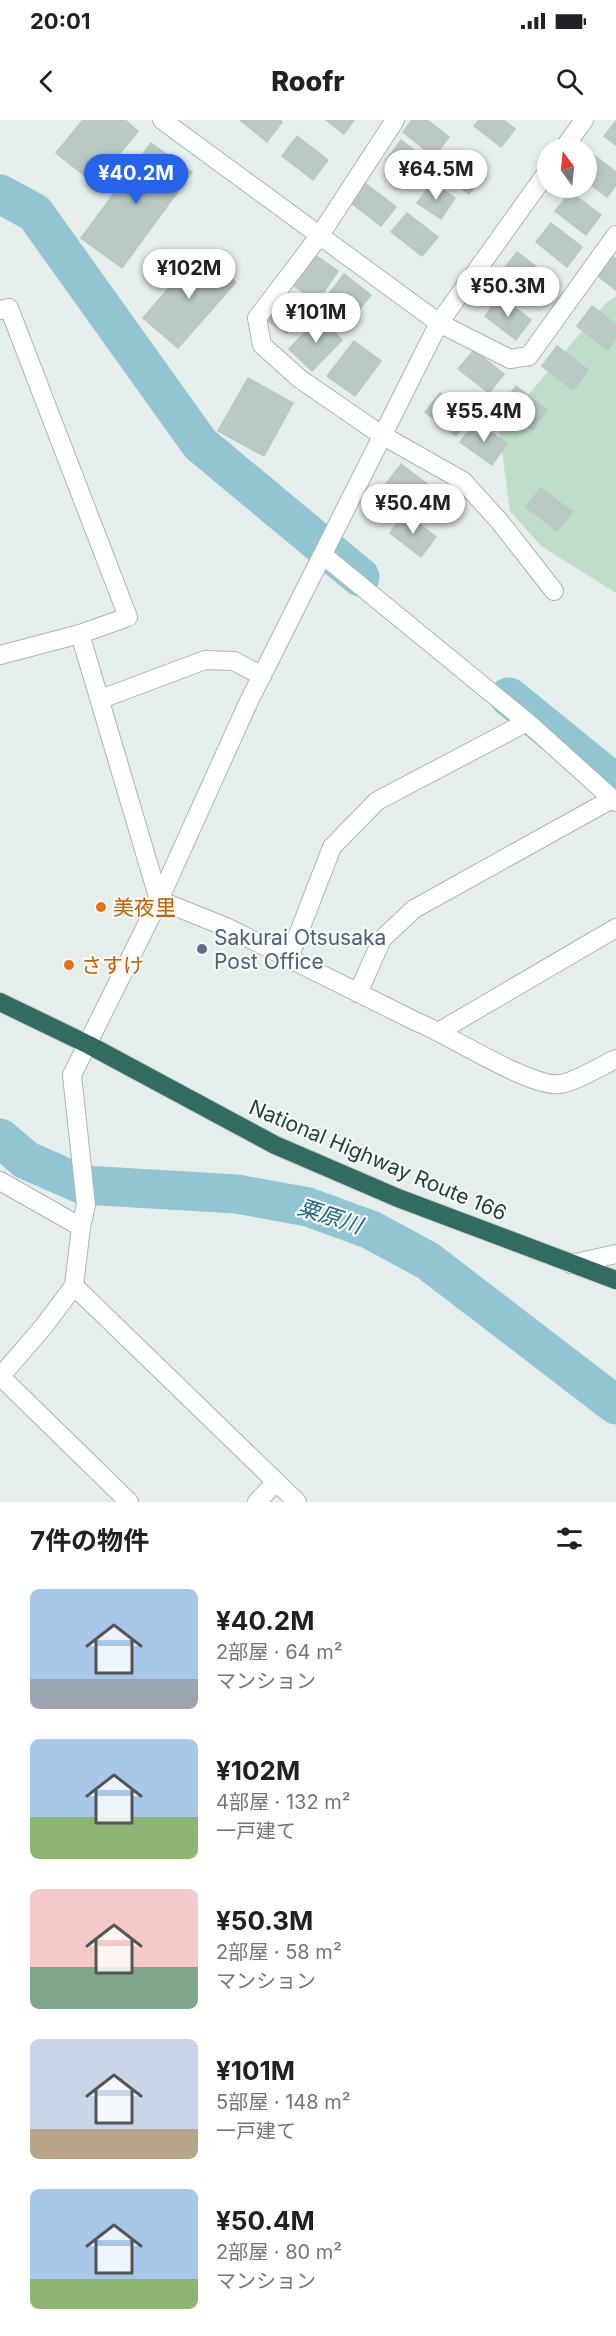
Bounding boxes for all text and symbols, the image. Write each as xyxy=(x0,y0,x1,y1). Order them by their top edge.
text: 20:01 xyxy=(30,8,90,34)
icon: back xyxy=(30,65,63,98)
text: Roofr xyxy=(271,65,345,98)
icon: search xyxy=(553,65,586,98)
north arrow xyxy=(537,138,597,198)
map controls xyxy=(537,138,597,198)
pin: ¥64.5M xyxy=(387,150,485,201)
pin: ¥40.2M xyxy=(87,154,185,205)
text: ¥64.5M xyxy=(398,157,474,181)
text: ¥40.2M xyxy=(98,161,174,185)
pin: ¥102M xyxy=(147,249,231,300)
text: ¥102M xyxy=(157,256,221,280)
pin: ¥50.3M xyxy=(459,267,557,318)
text: ¥50.3M xyxy=(471,274,545,298)
pin: ¥101M xyxy=(274,293,358,344)
text: ¥101M xyxy=(286,300,346,324)
pin: ¥55.4M xyxy=(435,392,533,443)
text: ¥55.4M xyxy=(446,399,522,423)
pin: ¥50.4M xyxy=(364,484,462,535)
text: ¥50.4M xyxy=(375,491,451,515)
place label: 美夜里 xyxy=(113,895,176,920)
marker: 美夜里 xyxy=(94,900,108,914)
place label: Sakurai Otsusaka Post Office xyxy=(214,925,386,974)
marker: Sakurai Otsusaka Post Office xyxy=(195,942,209,956)
place label: さすけ xyxy=(81,953,144,978)
marker: さすけ xyxy=(62,958,76,972)
street label: National Highway Route 166 xyxy=(245,1094,511,1226)
water label: 粟原川 xyxy=(295,1193,367,1239)
icon: filters xyxy=(553,1522,586,1555)
text: 7件の物件 xyxy=(30,1525,149,1556)
text: ¥40.2M xyxy=(216,1605,314,1636)
icon: home xyxy=(78,1613,150,1685)
text: 2部屋 · 64 m² xyxy=(216,1640,343,1664)
text: マンション xyxy=(216,1669,316,1693)
text: ¥102M xyxy=(216,1755,300,1786)
icon: home xyxy=(78,1763,150,1835)
text: 4部屋 · 132 m² xyxy=(216,1790,351,1814)
text: 一戸建て xyxy=(216,1819,296,1843)
text: ¥50.3M xyxy=(216,1905,313,1936)
icon: home xyxy=(78,1913,150,1985)
text: 2部屋 · 58 m² xyxy=(216,1940,342,1964)
text: マンション xyxy=(216,1969,316,1993)
text: ¥101M xyxy=(216,2055,295,2086)
icon: home xyxy=(78,2063,150,2135)
text: 5部屋 · 148 m² xyxy=(216,2090,351,2114)
text: 一戸建て xyxy=(216,2119,296,2143)
text: ¥50.4M xyxy=(216,2205,315,2236)
icon: home xyxy=(78,2213,150,2285)
text: 2部屋 · 80 m² xyxy=(216,2240,342,2264)
text: マンション xyxy=(216,2269,316,2293)

